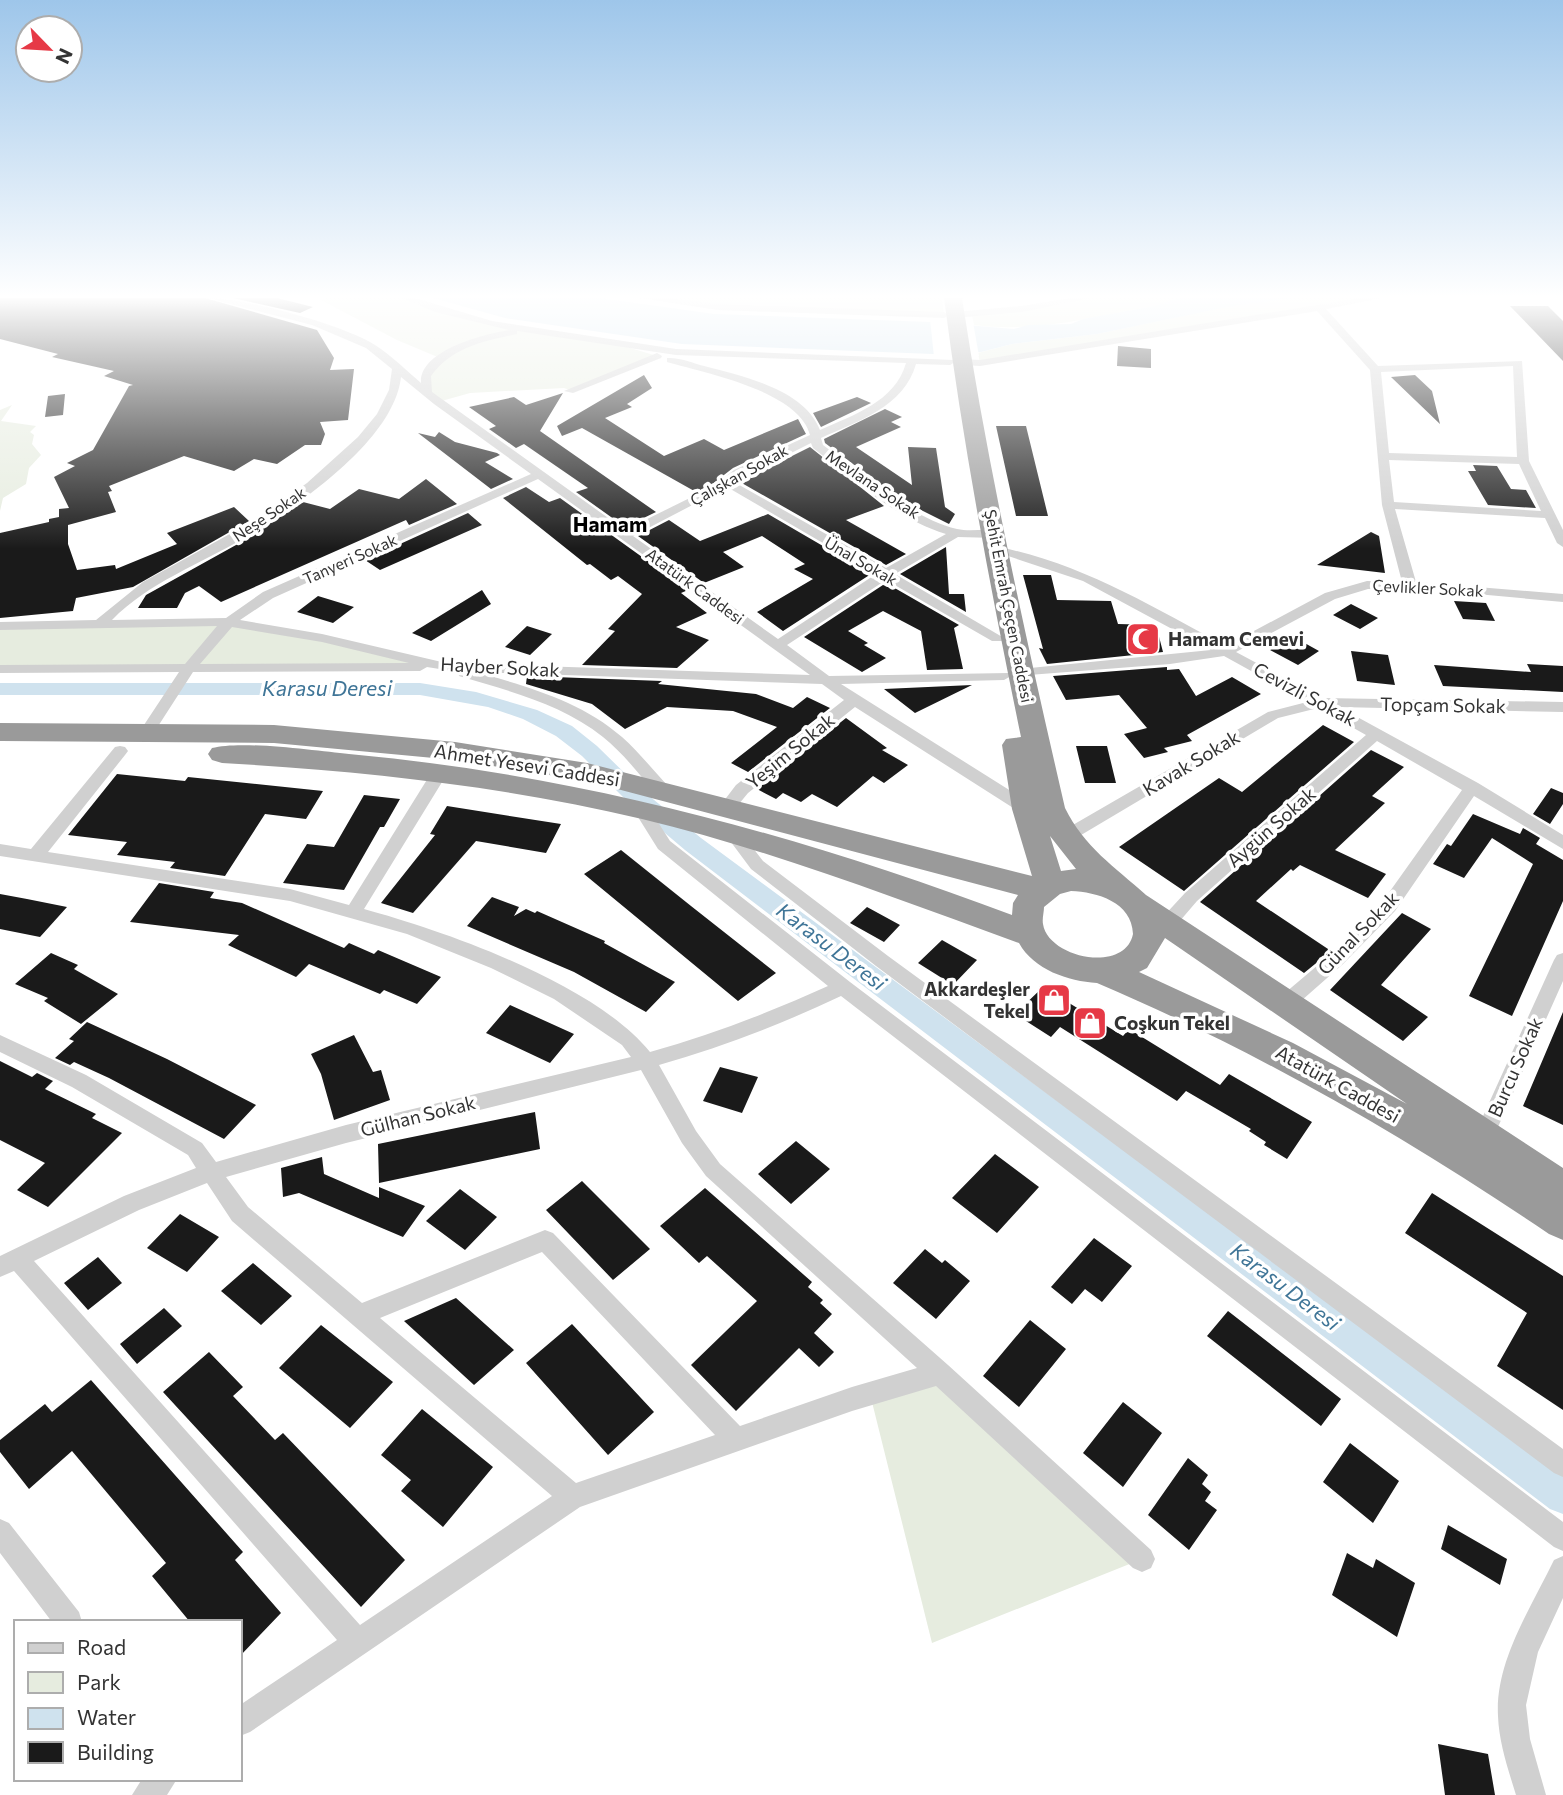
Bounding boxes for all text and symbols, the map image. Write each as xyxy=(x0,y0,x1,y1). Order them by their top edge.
north arrow xyxy=(14,14,84,84)
text: N xyxy=(51,45,78,68)
street label: Çalışkan Sokak xyxy=(687,440,791,509)
street label: Mevlana Sokak xyxy=(823,445,924,522)
street label: Neşe Sokak xyxy=(229,482,309,545)
street label: Şehit Emrah Çeçen Caddesi xyxy=(981,508,1038,704)
district label: Hamam xyxy=(573,511,647,536)
street label: Tanyeri Sokak xyxy=(300,529,400,588)
street label: Ünal Sokak xyxy=(821,532,901,589)
street label: Atatürk Caddesi xyxy=(643,544,748,628)
street label: Çevlikler Sokak xyxy=(1372,575,1484,600)
mosque icon: Hamam Cemevi xyxy=(1124,620,1162,658)
place label: Hamam Cemevi xyxy=(1168,627,1304,650)
street label: Hayber Sokak xyxy=(440,652,560,681)
street label: Cevizli Sokak xyxy=(1250,657,1361,730)
water label: Karasu Deresi xyxy=(262,675,393,700)
street label: Topçam Sokak xyxy=(1380,692,1506,717)
street label: Yeşim Sokak xyxy=(741,708,839,793)
street label: Kavak Sokak xyxy=(1138,725,1243,800)
street label: Ahmet Yesevi Caddesi xyxy=(433,738,622,791)
street label: Aygün Sokak xyxy=(1221,782,1320,872)
street label: Günal Sokak xyxy=(1312,886,1403,979)
water label: Karasu Deresi xyxy=(772,897,892,995)
place label: Akkardeşler Tekel xyxy=(924,977,1030,1022)
shop icon: Akkardeşler Tekel xyxy=(1035,981,1073,1019)
shop icon: Coşkun Tekel xyxy=(1071,1004,1109,1042)
place label: Coşkun Tekel xyxy=(1114,1011,1230,1034)
street label: Burcu Sokak xyxy=(1482,1013,1547,1120)
street label: Atatürk Caddesi xyxy=(1272,1040,1404,1127)
street label: Gülhan Sokak xyxy=(358,1090,478,1141)
water label: Karasu Deresi xyxy=(1226,1237,1346,1335)
legend xyxy=(14,1620,242,1781)
text: Road xyxy=(77,1634,126,1659)
text: Park xyxy=(77,1669,121,1694)
text: Water xyxy=(77,1704,136,1729)
text: Building xyxy=(77,1739,154,1764)

